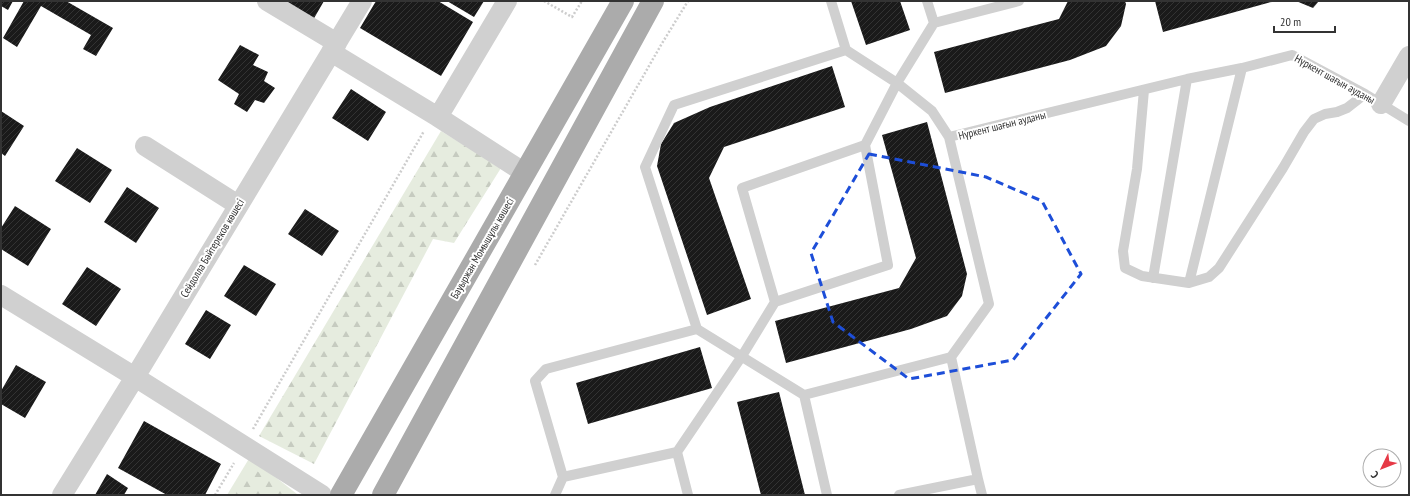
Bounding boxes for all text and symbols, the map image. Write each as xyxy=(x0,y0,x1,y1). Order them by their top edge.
scale bar xyxy=(1274,8,1335,34)
text: 20 m xyxy=(1280,14,1301,29)
street label: Нүркент шағын ауданы xyxy=(1292,51,1378,107)
street label: Нүркент шағын ауданы xyxy=(957,107,1047,143)
street label: Бауыржан Момышұлы көшесі xyxy=(447,195,517,301)
street label: Сейдолла Бәйтереков көшесі xyxy=(177,196,247,300)
north arrow xyxy=(1362,448,1402,488)
text: С xyxy=(1368,468,1382,481)

